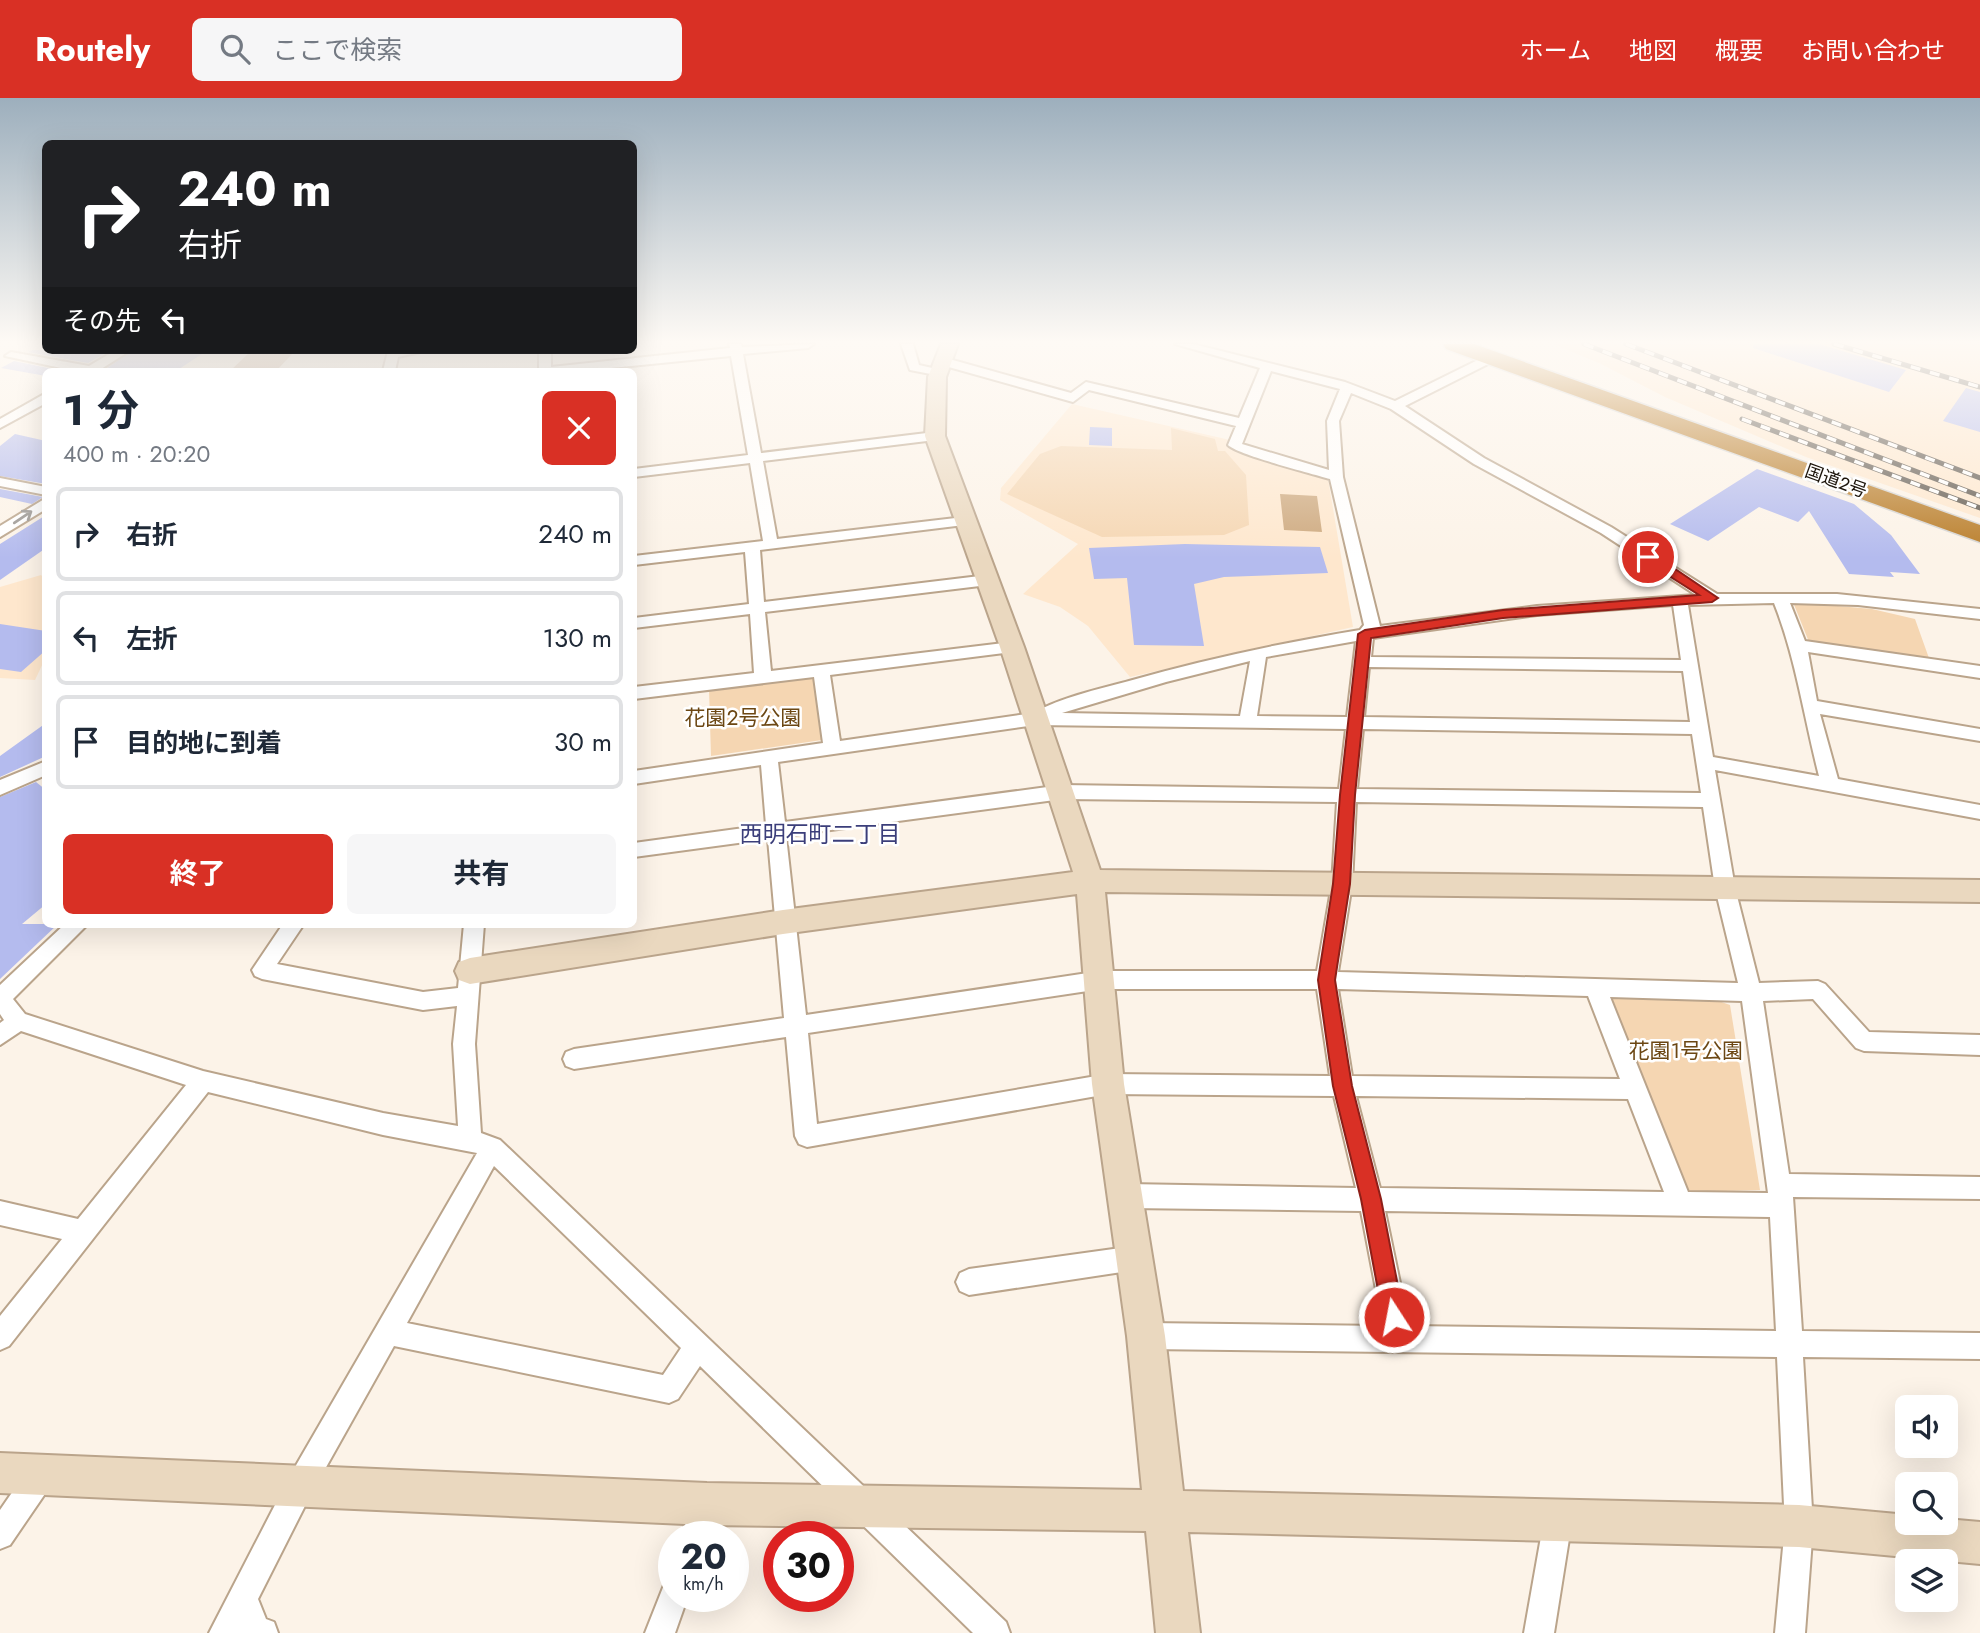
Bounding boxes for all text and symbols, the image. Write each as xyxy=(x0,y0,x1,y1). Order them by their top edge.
search box xyxy=(192,18,682,81)
text: Routely xyxy=(35,26,150,73)
icon: search xyxy=(216,30,254,68)
text: ここで検索 xyxy=(272,31,402,69)
text: ホーム xyxy=(1520,33,1591,68)
text: 地図 xyxy=(1629,33,1677,68)
text: 概要 xyxy=(1715,33,1763,68)
text: お問い合わせ xyxy=(1801,33,1945,68)
text: 240 m xyxy=(178,154,332,224)
icon: right xyxy=(63,168,154,259)
text: 右折 xyxy=(178,222,242,268)
icon: left xyxy=(155,301,193,339)
text: その先 xyxy=(63,302,141,340)
text: 1 分 xyxy=(63,380,139,441)
button: close xyxy=(542,391,616,465)
text: 400 m · 20:20 xyxy=(63,437,210,471)
street label: 国道2号 xyxy=(1801,458,1871,504)
one-way arrow xyxy=(13,510,32,524)
icon: right xyxy=(67,515,105,553)
text: 240 m xyxy=(538,515,612,553)
text: 右折 xyxy=(126,516,178,554)
pin xyxy=(1618,527,1678,587)
icon: arrive xyxy=(1629,538,1667,576)
icon: left xyxy=(67,619,105,657)
text: 130 m xyxy=(542,619,612,657)
text: 左折 xyxy=(126,620,178,658)
park label: 花園2号公園 xyxy=(685,703,801,733)
icon: arrive xyxy=(67,723,105,761)
text: 30 m xyxy=(554,723,612,761)
text: 目的地に到着 xyxy=(126,724,282,762)
district label: 西明石町二丁目 xyxy=(740,817,901,851)
button: 終了 xyxy=(63,834,333,914)
button: 共有 xyxy=(347,834,616,914)
park label: 花園1号公園 xyxy=(1629,1036,1743,1066)
position arrow xyxy=(1357,1280,1431,1354)
map controls xyxy=(1895,1395,1958,1612)
button: sound xyxy=(1895,1395,1958,1458)
button: search xyxy=(1895,1472,1958,1535)
speed limit sign: 30 xyxy=(763,1521,854,1612)
text: 20 xyxy=(680,1532,727,1582)
button: layers xyxy=(1895,1549,1958,1612)
text: km/h xyxy=(683,1571,724,1597)

